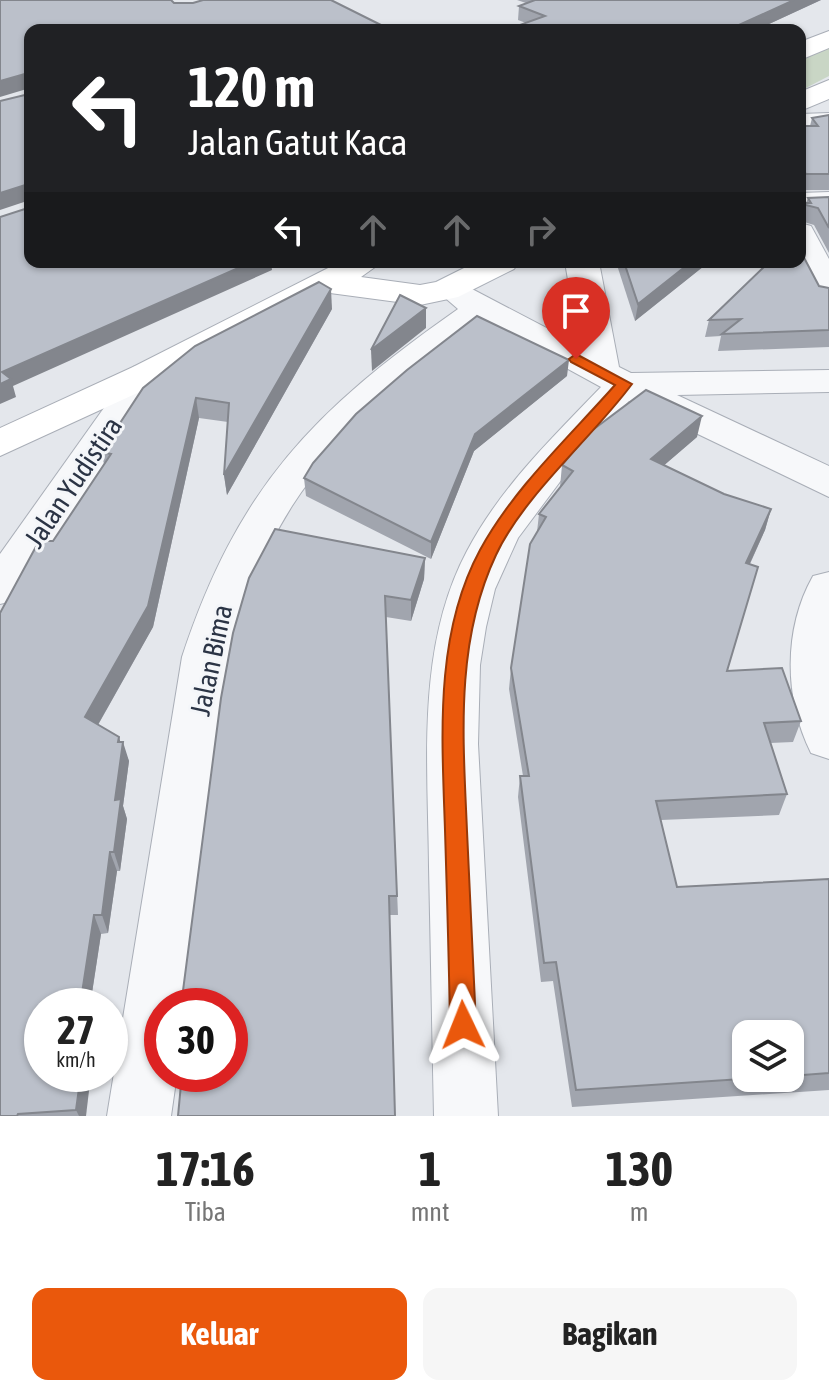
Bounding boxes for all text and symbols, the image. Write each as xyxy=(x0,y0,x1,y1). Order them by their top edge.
text: 120 m xyxy=(188,55,315,119)
icon: left xyxy=(56,56,160,160)
text: Jalan Gatut Kaca xyxy=(188,121,408,163)
icon: left xyxy=(267,208,311,252)
icon: ahead xyxy=(351,208,395,252)
icon: ahead xyxy=(435,208,479,252)
icon: right xyxy=(519,208,563,252)
pin xyxy=(542,277,610,359)
icon: arrive xyxy=(554,289,598,333)
street label: Jalan Yudistira xyxy=(18,411,128,553)
street label: Jalan Bima xyxy=(184,602,238,718)
position arrow xyxy=(421,983,505,1067)
speed limit sign: 30 xyxy=(144,988,248,1092)
text: 27 xyxy=(57,1007,95,1052)
map controls xyxy=(732,1020,804,1092)
button: layers xyxy=(732,1020,804,1092)
text: km/h xyxy=(56,1048,96,1071)
text: 17:16 xyxy=(156,1141,255,1196)
text: 1 xyxy=(419,1141,441,1196)
text: 130 xyxy=(605,1141,673,1196)
text: Tiba xyxy=(185,1197,226,1227)
text: mnt xyxy=(411,1197,449,1227)
text: m xyxy=(630,1197,649,1227)
button: Keluar xyxy=(32,1288,407,1380)
button: Bagikan xyxy=(423,1288,797,1380)

